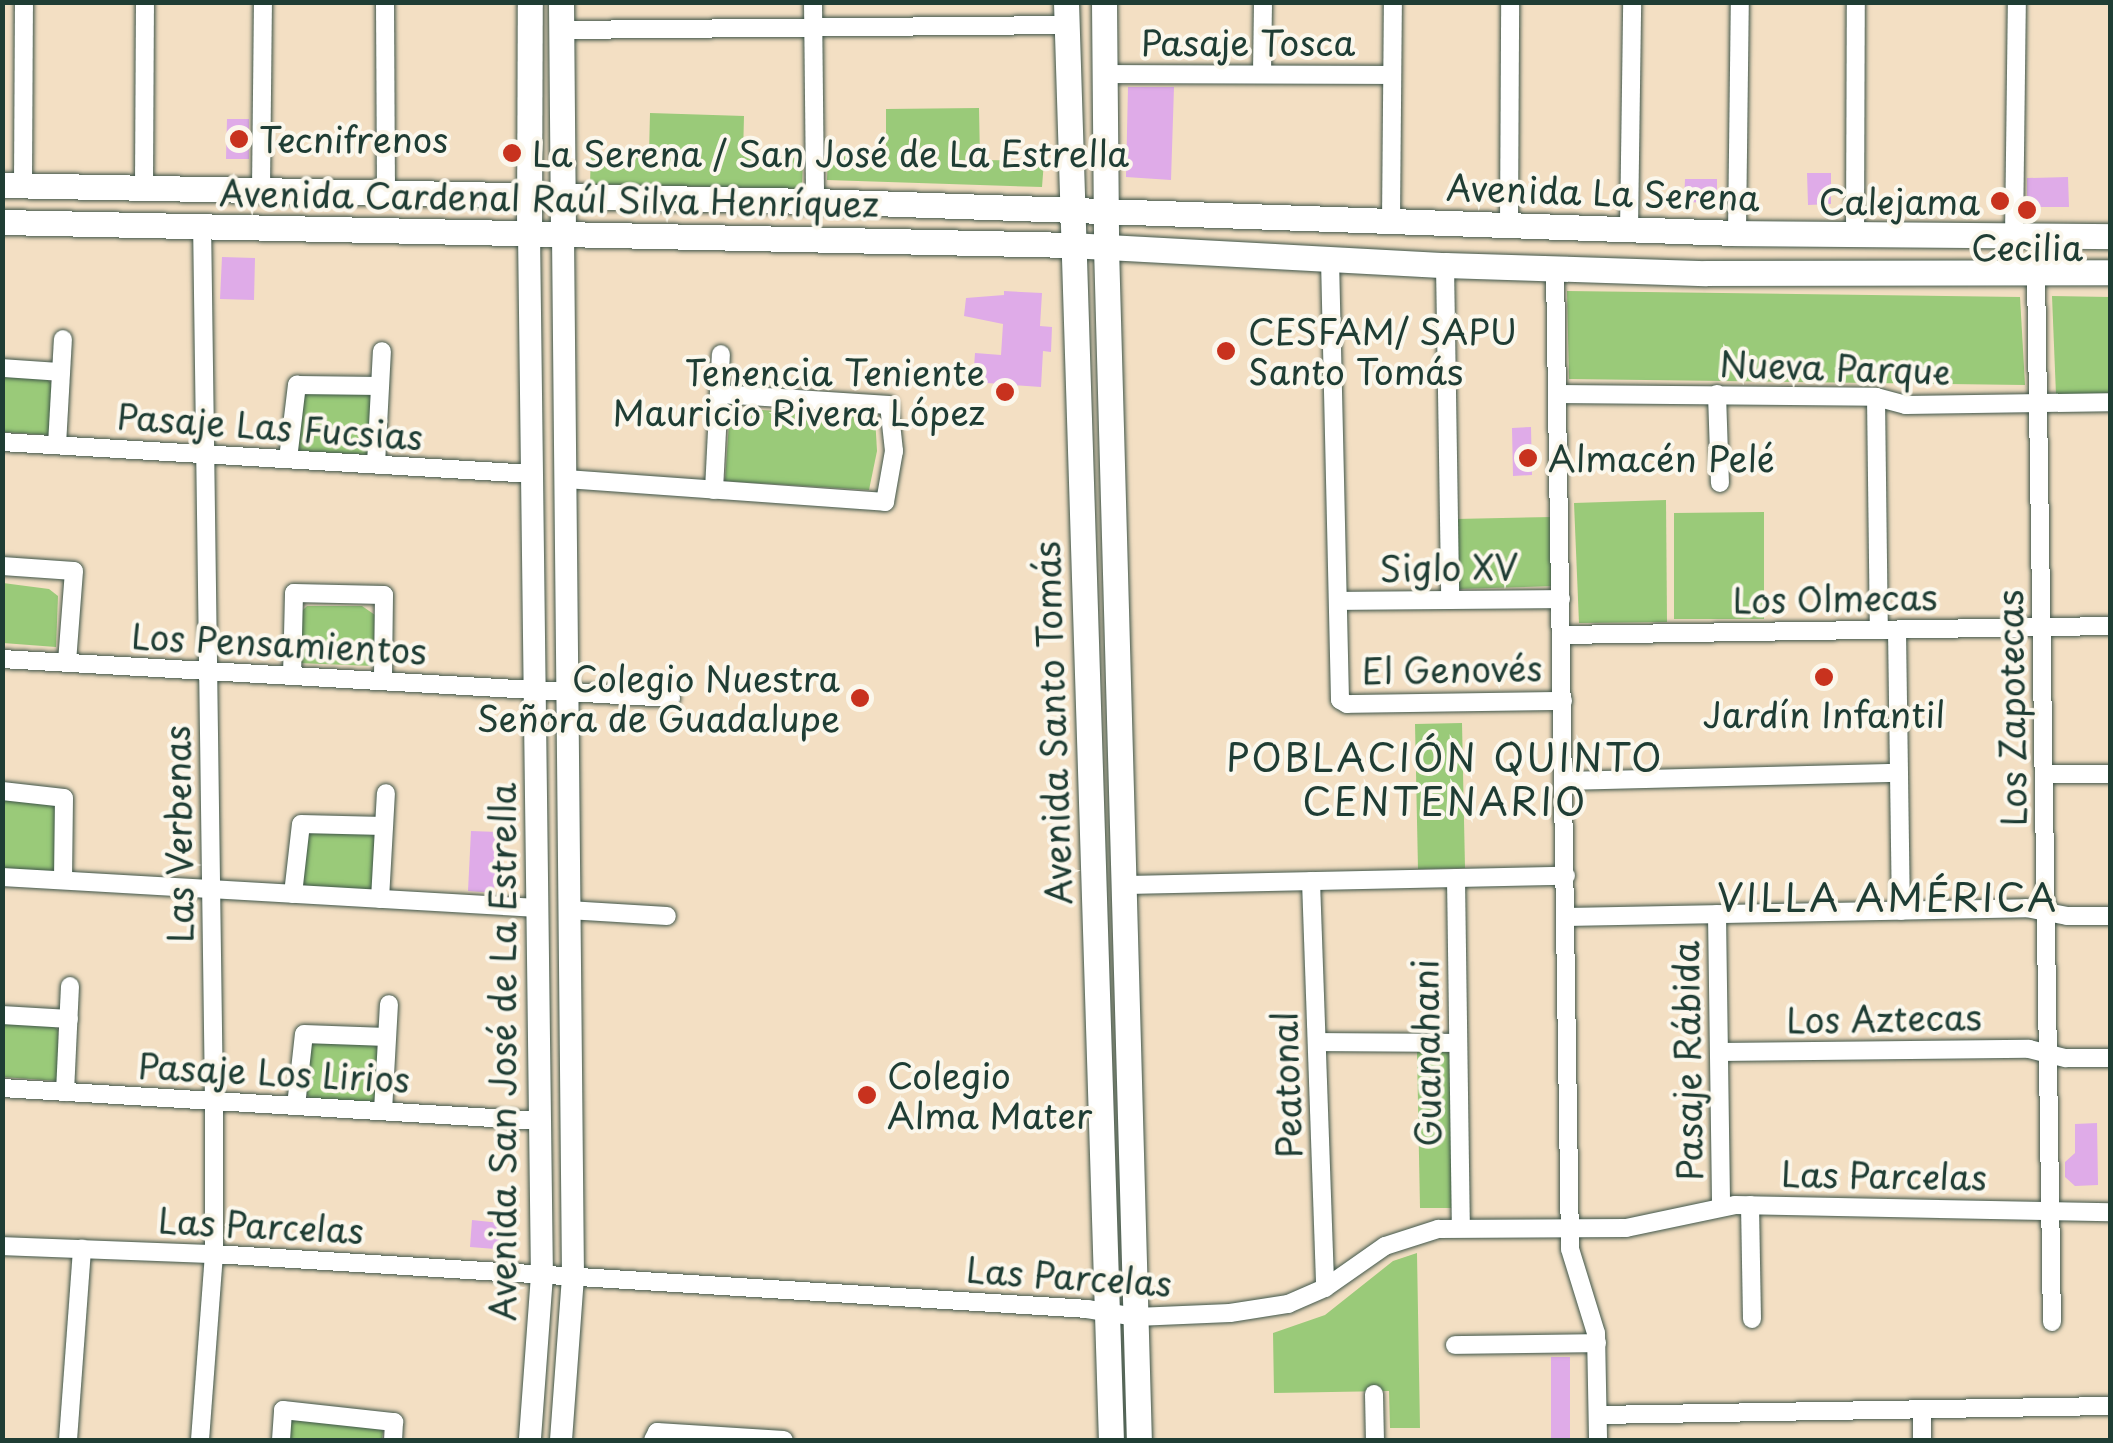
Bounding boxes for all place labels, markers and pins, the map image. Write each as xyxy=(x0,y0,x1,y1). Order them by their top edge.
place label: Tecnifrenos xyxy=(259,118,448,160)
marker: Tecnifrenos xyxy=(228,128,250,150)
place label: La Serena / San José de La Estrella xyxy=(532,132,1129,174)
marker: La Serena / San José de La Estrella xyxy=(501,142,523,164)
place label: Calejama xyxy=(1819,180,1980,222)
marker: Calejama xyxy=(1989,190,2011,212)
marker: Cecilia xyxy=(2016,199,2038,221)
place label: Cecilia xyxy=(1971,226,2083,268)
place label: CESFAM/ SAPU Santo Tomás xyxy=(1248,310,1518,392)
marker: CESFAM/ SAPU Santo Tomás xyxy=(1213,338,1239,364)
place label: Tenencia Teniente Mauricio Rivera López xyxy=(612,351,985,433)
marker: Tenencia Teniente Mauricio Rivera López xyxy=(994,381,1016,403)
place label: Almacén Pelé xyxy=(1548,437,1776,479)
marker: Almacén Pelé xyxy=(1517,447,1539,469)
place label: Colegio Nuestra Señora de Guadalupe xyxy=(477,657,840,739)
marker: Jardín Infantil xyxy=(1813,666,1835,688)
marker: Colegio Nuestra Señora de Guadalupe xyxy=(849,687,871,709)
place label: Jardín Infantil xyxy=(1703,693,1945,735)
place label: Colegio Alma Mater xyxy=(887,1054,1092,1136)
marker: Colegio Alma Mater xyxy=(856,1084,878,1106)

